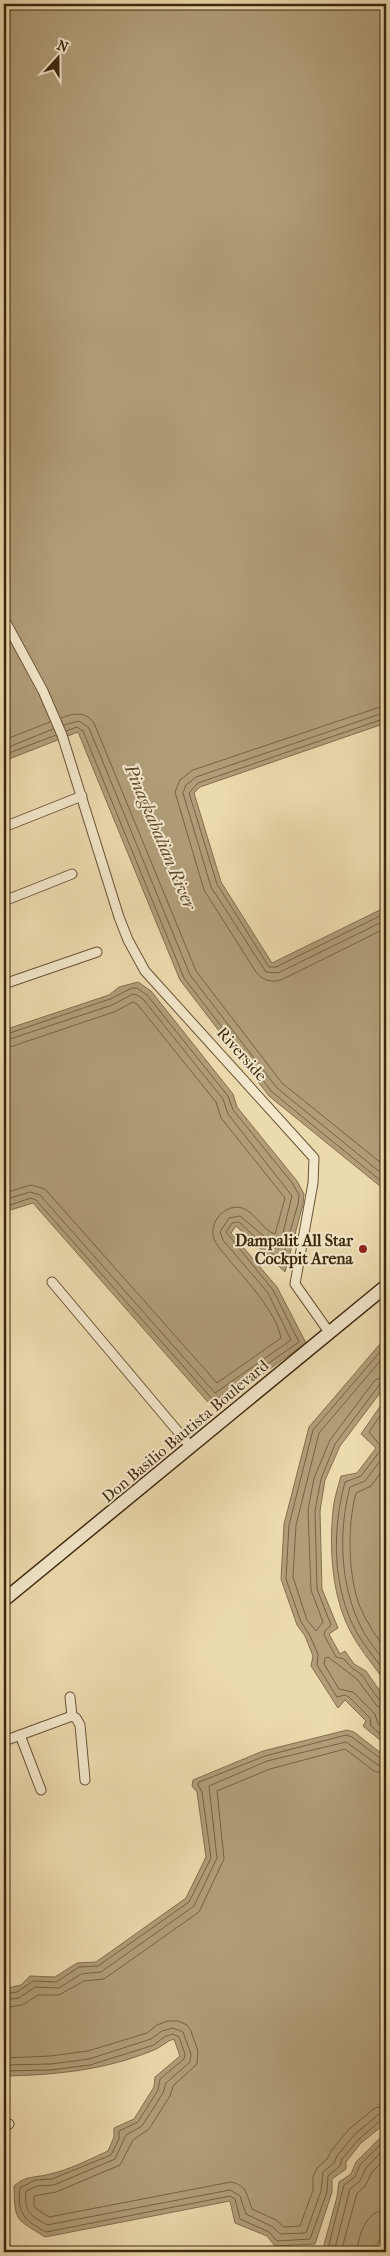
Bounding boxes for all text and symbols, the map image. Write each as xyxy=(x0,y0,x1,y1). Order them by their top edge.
north arrow xyxy=(32,32,82,82)
text: N xyxy=(54,36,71,56)
water label: Pinagkabalian River xyxy=(119,760,201,915)
street label: Riverside xyxy=(213,1023,271,1085)
place label: Dampalit All Star Cockpit Arena xyxy=(235,1231,354,1269)
marker: Dampalit All Star Cockpit Arena xyxy=(357,1243,369,1255)
street label: Don Basilio Bautista Boulevard xyxy=(98,1356,272,1506)

